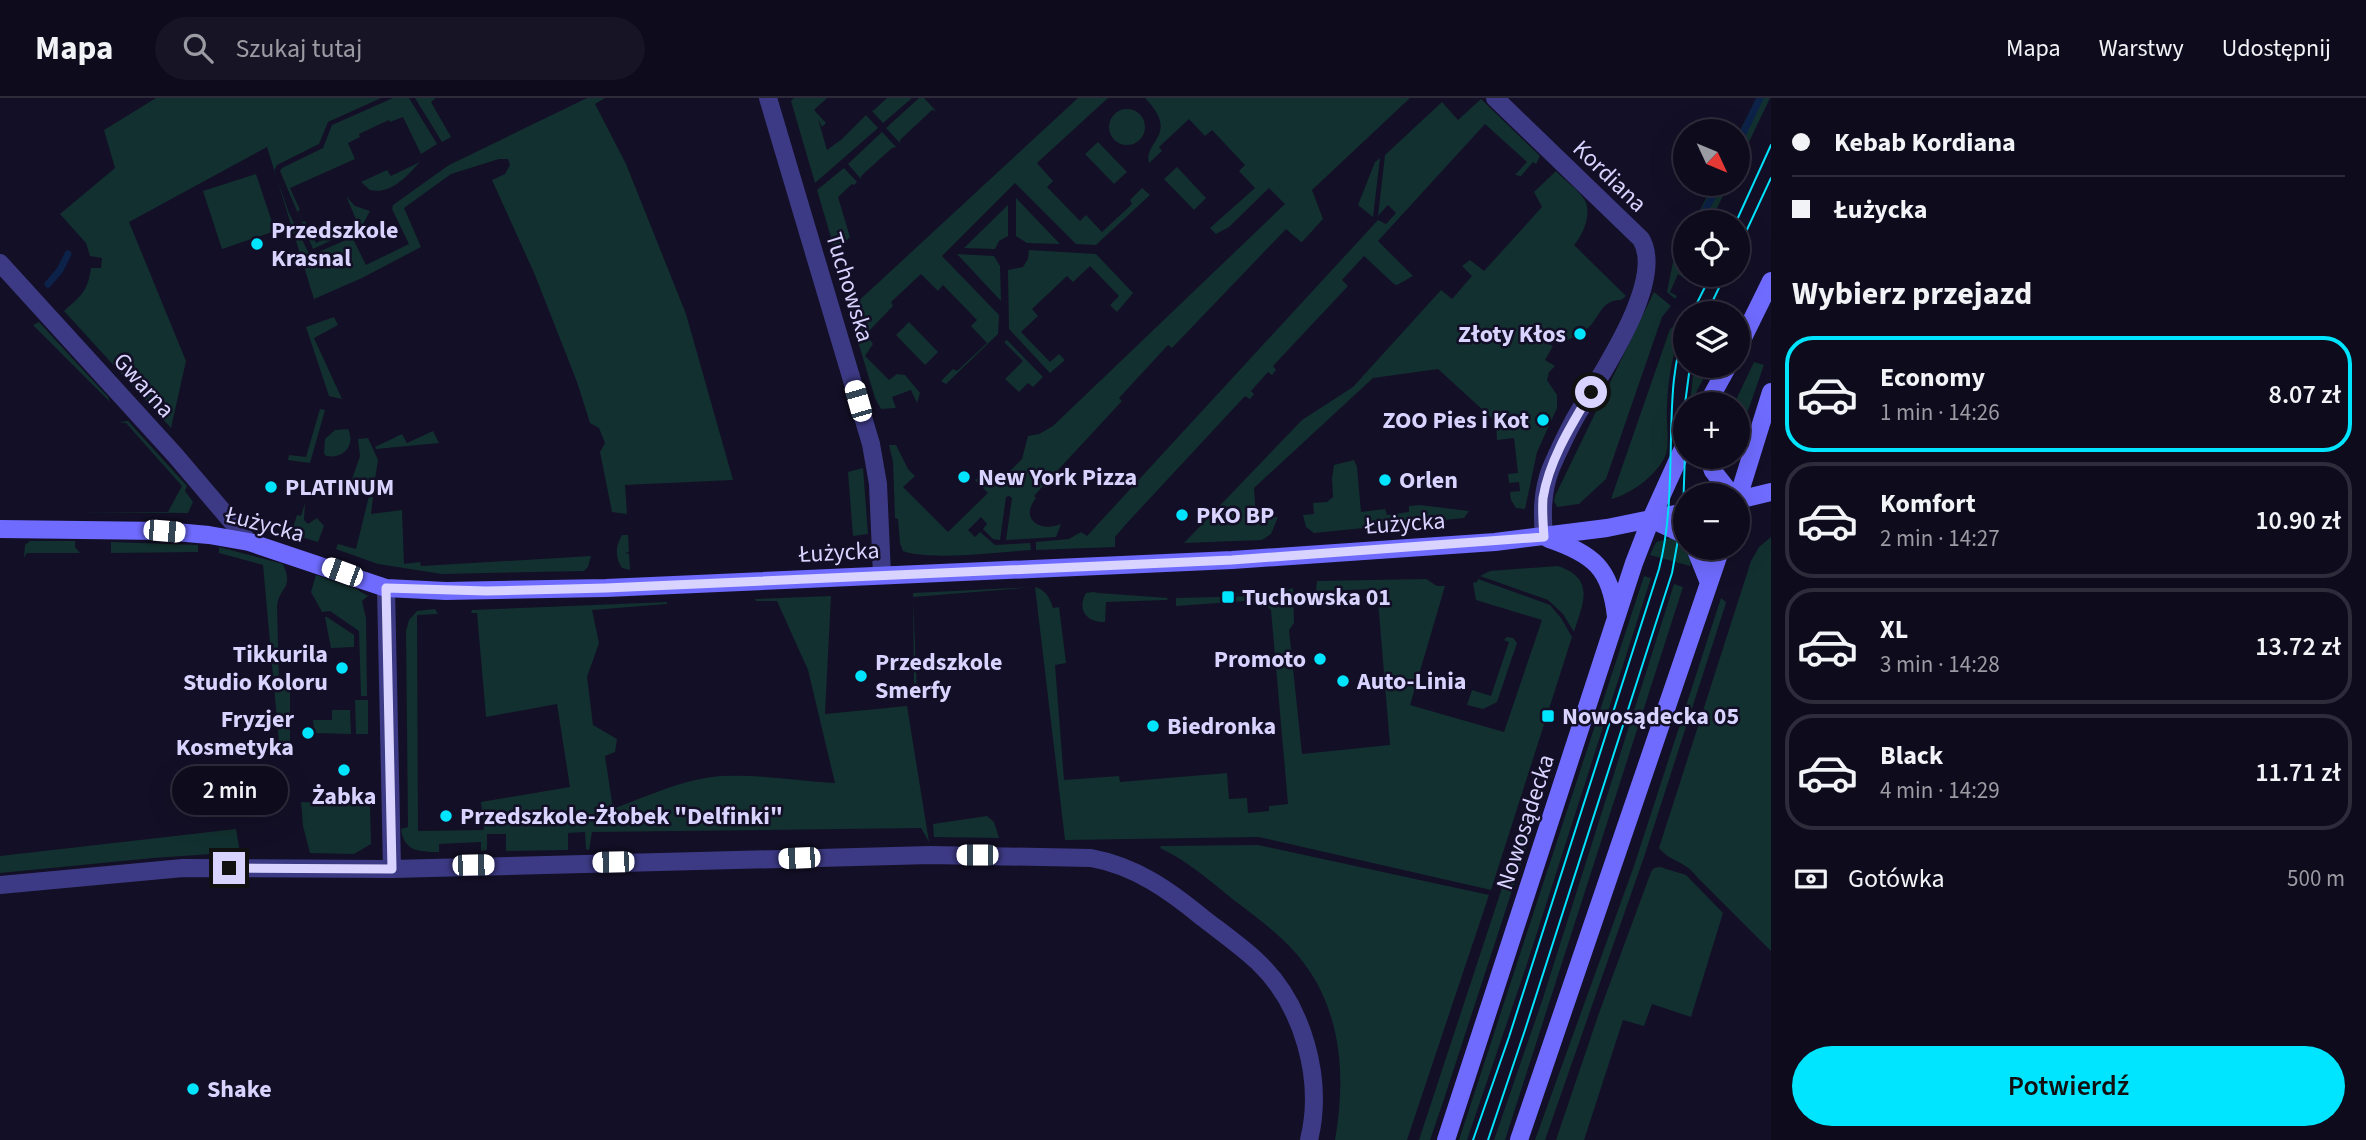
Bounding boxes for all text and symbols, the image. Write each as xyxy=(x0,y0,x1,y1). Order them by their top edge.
search box xyxy=(155,17,645,80)
text: Mapa xyxy=(35,25,113,72)
icon: search xyxy=(179,29,217,67)
text: Szukaj tutaj xyxy=(235,30,362,67)
text: Mapa xyxy=(2006,31,2061,66)
text: Warstwy xyxy=(2099,31,2184,66)
text: Udostępnij xyxy=(2222,31,2331,66)
north arrow xyxy=(1673,119,1750,196)
map controls xyxy=(1673,119,1750,560)
text: Kebab Kordiana xyxy=(1834,124,2016,161)
street label: Kordiana xyxy=(1565,132,1655,221)
text: Łużycka xyxy=(1834,191,1928,228)
button: locate xyxy=(1673,210,1750,287)
place label: Przedszkole Krasnal xyxy=(271,213,398,276)
street label: Tuchowska xyxy=(816,228,883,346)
marker: Przedszkole Krasnal xyxy=(249,236,265,252)
text: Wybierz przejazd xyxy=(1792,271,2032,317)
button: layers xyxy=(1673,301,1750,378)
place label: Złoty Kłos xyxy=(1458,317,1566,352)
marker: Złoty Kłos xyxy=(1572,326,1588,342)
street label: Gwarna xyxy=(105,345,183,426)
text: Economy xyxy=(1880,359,1985,396)
icon: car xyxy=(1796,363,1859,426)
route start xyxy=(1575,376,1607,408)
text: 8.07 zł xyxy=(2269,376,2341,413)
car xyxy=(843,378,874,424)
button: + xyxy=(1673,392,1750,469)
text: 1 min · 14:26 xyxy=(1880,396,2000,429)
place label: ZOO Pies i Kot xyxy=(1382,403,1529,438)
marker: ZOO Pies i Kot xyxy=(1535,412,1551,428)
place label: New York Pizza xyxy=(978,460,1137,495)
place label: Orlen xyxy=(1399,463,1458,498)
marker: New York Pizza xyxy=(956,469,972,485)
place label: PLATINUM xyxy=(285,470,394,505)
marker: Orlen xyxy=(1377,472,1393,488)
marker: PLATINUM xyxy=(263,479,279,495)
button: − xyxy=(1673,483,1750,560)
text: Komfort xyxy=(1880,485,1976,522)
icon: car xyxy=(1796,489,1859,552)
street label: Łużycka xyxy=(220,497,308,552)
place label: PKO BP xyxy=(1196,498,1274,533)
text: 10.90 zł xyxy=(2255,502,2341,539)
street label: Łużycka xyxy=(1363,503,1447,544)
marker: PKO BP xyxy=(1174,507,1190,523)
car xyxy=(143,519,186,543)
text: 2 min · 14:27 xyxy=(1880,522,2000,555)
street label: Łużycka xyxy=(797,533,880,572)
car xyxy=(319,555,366,589)
place label: Tuchowska 01 xyxy=(1242,580,1391,615)
marker: Tuchowska 01 xyxy=(1220,589,1236,605)
text: XL xyxy=(1880,611,1908,648)
icon: car xyxy=(1796,615,1859,678)
text: 13.72 zł xyxy=(2255,628,2341,665)
place label: Tikkurila Studio Koloru xyxy=(183,637,328,700)
place label: Promoto xyxy=(1214,642,1306,677)
place label: Przedszkole Smerfy xyxy=(875,645,1002,708)
text: 3 min · 14:28 xyxy=(1880,648,2000,681)
marker: Promoto xyxy=(1312,651,1328,667)
marker: Tikkurila Studio Koloru xyxy=(334,660,350,676)
place label: Auto-Linia xyxy=(1356,664,1466,699)
marker: Przedszkole Smerfy xyxy=(853,668,869,684)
marker: Auto-Linia xyxy=(1335,673,1351,689)
place label: Nowosądecka 05 xyxy=(1562,699,1739,734)
place label: Fryzjer Kosmetyka xyxy=(176,702,294,765)
marker: Nowosądecka 05 xyxy=(1540,708,1556,724)
place label: Biedronka xyxy=(1167,709,1276,744)
marker: Biedronka xyxy=(1145,718,1161,734)
marker: Fryzjer Kosmetyka xyxy=(300,725,316,741)
text: Black xyxy=(1880,737,1943,774)
icon: car xyxy=(1796,741,1859,804)
street label: Nowosądecka xyxy=(1487,750,1564,894)
text: 11.71 zł xyxy=(2255,754,2341,791)
marker: Żabka xyxy=(336,762,352,778)
callout: 2 min xyxy=(171,766,287,816)
text: 2 min xyxy=(203,774,257,807)
text: 4 min · 14:29 xyxy=(1880,774,2000,807)
place label: Żabka xyxy=(312,779,376,814)
place label: Przedszkole-Żłobek "Delfinki" xyxy=(460,799,783,834)
marker: Przedszkole-Żłobek "Delfinki" xyxy=(438,808,454,824)
car xyxy=(957,845,999,866)
car xyxy=(778,847,821,869)
car xyxy=(592,851,635,873)
route end xyxy=(213,852,245,884)
car xyxy=(452,854,495,876)
icon: cash xyxy=(1792,860,1830,898)
text: Gotówka xyxy=(1848,860,1945,897)
text: 500 m xyxy=(2287,862,2345,895)
button: Potwierdź xyxy=(1792,1046,2345,1126)
place label: Shake xyxy=(207,1072,272,1107)
marker: Shake xyxy=(185,1081,201,1097)

